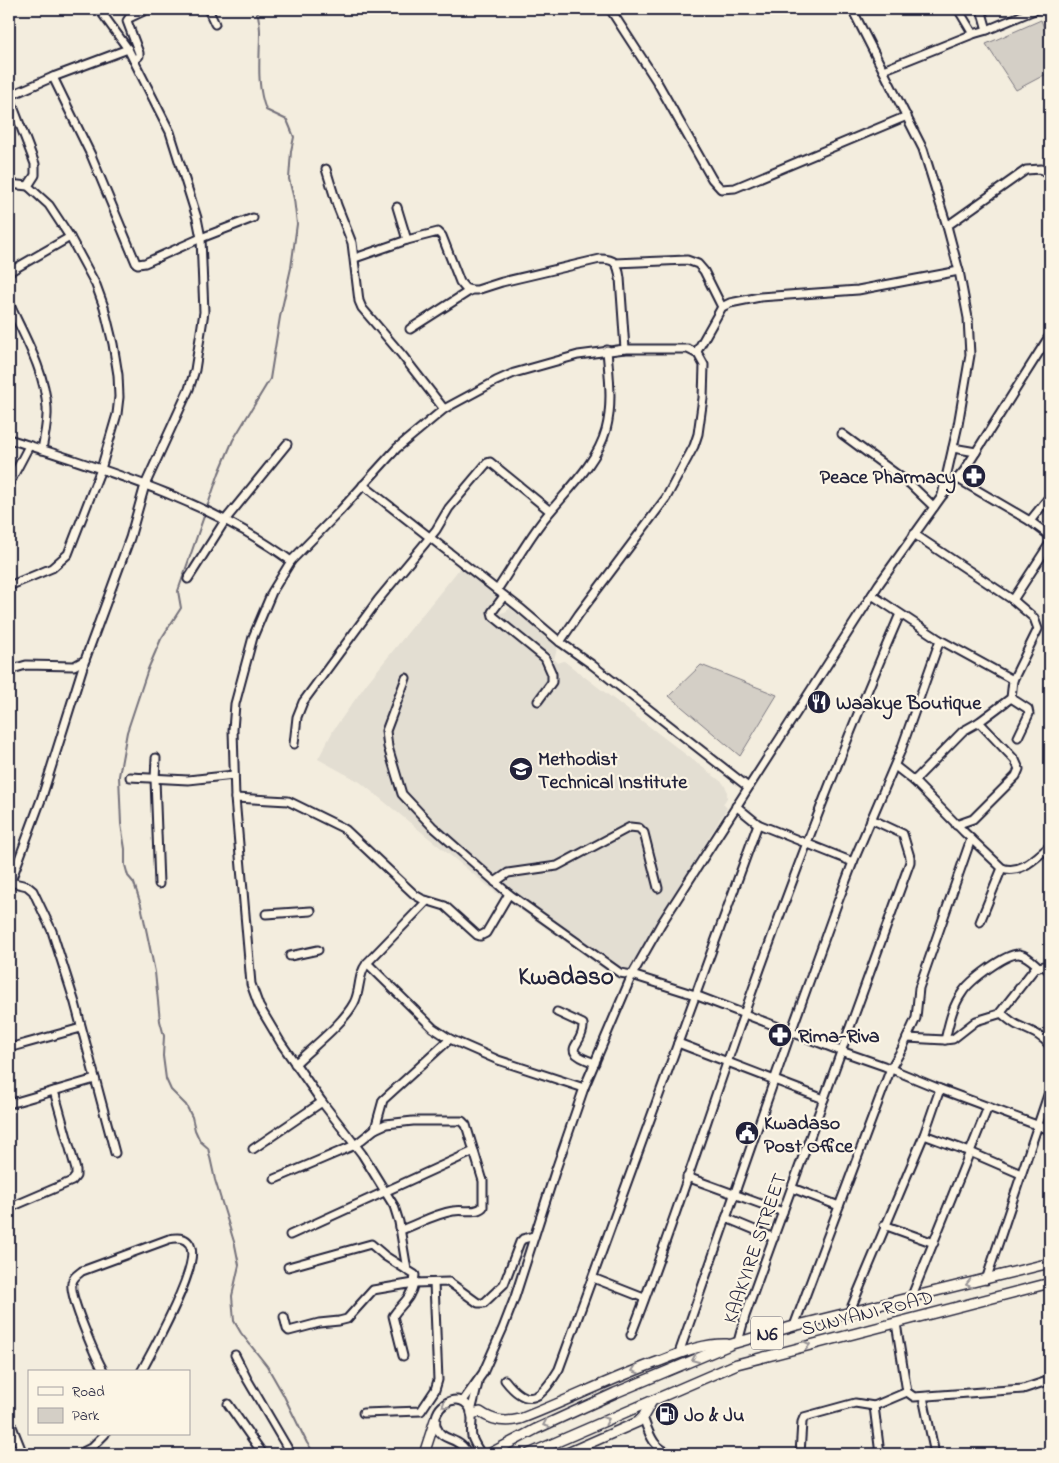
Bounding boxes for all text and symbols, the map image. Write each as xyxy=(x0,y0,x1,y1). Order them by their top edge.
pharmacy icon: Peace Pharmacy xyxy=(961,463,987,489)
place label: Peace Pharmacy xyxy=(820,464,956,494)
restaurant icon: Waakye Boutique xyxy=(806,689,832,715)
place label: Waakye Boutique xyxy=(836,690,982,720)
place label: Methodist Technical Institute xyxy=(538,746,688,798)
school or university icon: Methodist Technical Institute xyxy=(508,756,534,782)
district label: Kwadaso xyxy=(518,960,614,996)
pharmacy icon: Rima-Riva xyxy=(767,1022,793,1048)
place label: Rima-Riva xyxy=(798,1023,880,1052)
place label: Kwadaso Post Office xyxy=(764,1110,854,1162)
public building icon: Kwadaso Post Office xyxy=(734,1120,760,1146)
street label: KAAKYIRE STREET xyxy=(717,1170,796,1328)
one-way arrow xyxy=(965,1278,974,1289)
street label: SUNYANI ROAD xyxy=(799,1284,937,1345)
road number: N6 xyxy=(751,1316,783,1350)
one-way arrow xyxy=(802,1341,810,1351)
one-way arrow xyxy=(691,1353,700,1364)
one-way arrow xyxy=(631,1364,640,1374)
legend xyxy=(28,1370,190,1436)
text: Road xyxy=(72,1381,105,1403)
one-way arrow xyxy=(441,1399,450,1409)
fuel station icon: Jo & Ju xyxy=(654,1401,680,1427)
place label: Jo & Ju xyxy=(684,1402,744,1431)
text: Park xyxy=(72,1405,100,1427)
one-way arrow xyxy=(601,1416,610,1426)
one-way arrow xyxy=(542,1418,551,1428)

